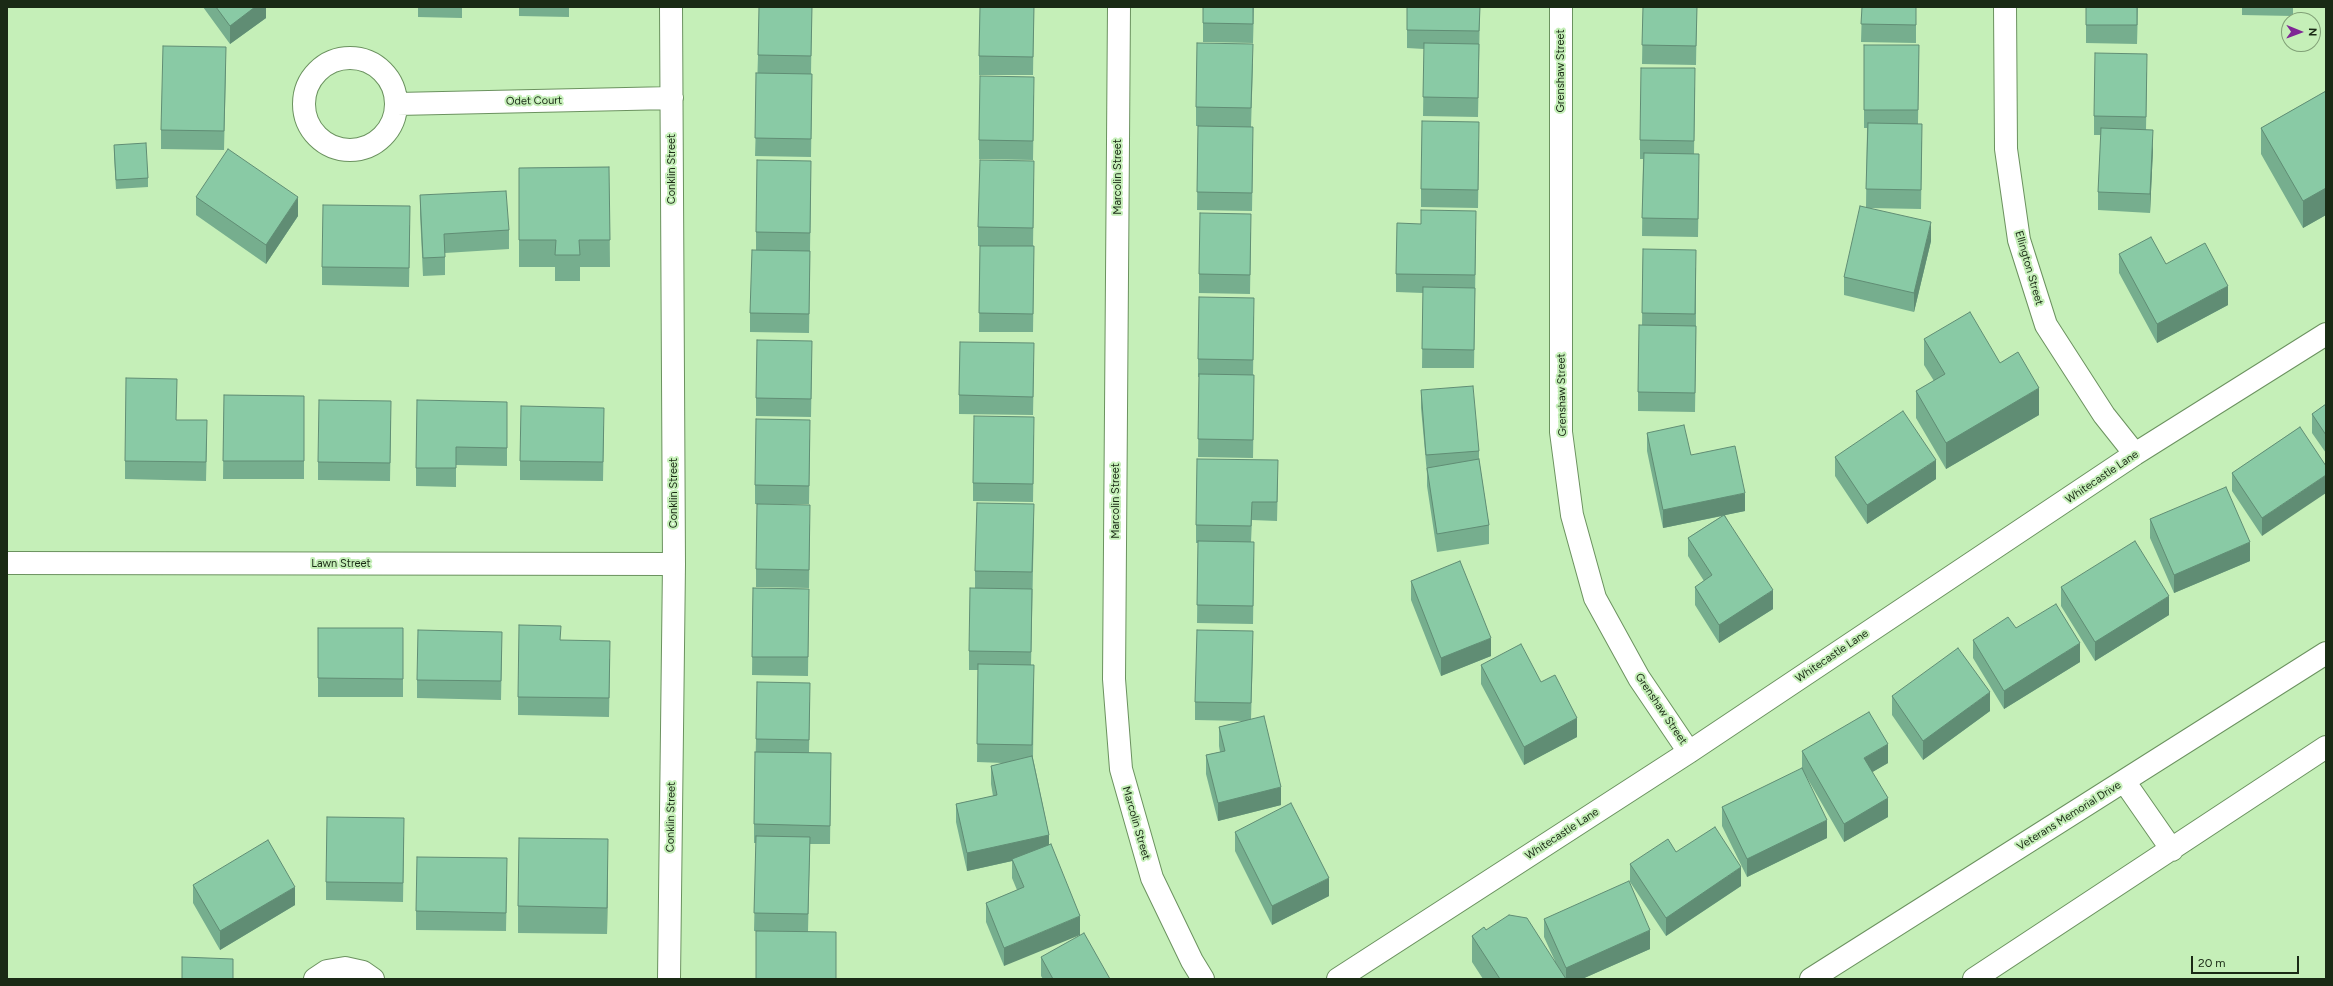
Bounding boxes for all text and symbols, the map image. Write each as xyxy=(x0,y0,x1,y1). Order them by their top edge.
north arrow xyxy=(2281,12,2321,52)
text: N xyxy=(2306,28,2319,37)
street label: Grenshaw Street xyxy=(1554,29,1568,113)
street label: Odet Court xyxy=(506,94,562,108)
street label: Conklin Street xyxy=(665,134,679,204)
street label: Marcolin Street xyxy=(1111,139,1125,215)
street label: Ellington Street xyxy=(2012,229,2046,307)
street label: Grenshaw Street xyxy=(1555,353,1569,437)
street label: Whitecastle Lane xyxy=(2063,448,2141,506)
street label: Conklin Street xyxy=(667,458,681,528)
street label: Marcolin Street xyxy=(1109,463,1123,539)
street label: Lawn Street xyxy=(311,557,371,571)
street label: Whitecastle Lane xyxy=(1793,627,1871,685)
street label: Grenshaw Street xyxy=(1632,671,1690,747)
street label: Veterans Memorial Drive xyxy=(2015,779,2123,853)
street label: Conklin Street xyxy=(664,782,678,852)
street label: Marcolin Street xyxy=(1119,785,1153,861)
street label: Whitecastle Lane xyxy=(1523,805,1601,863)
scale bar xyxy=(2193,948,2301,974)
text: 20 m xyxy=(2198,956,2226,970)

